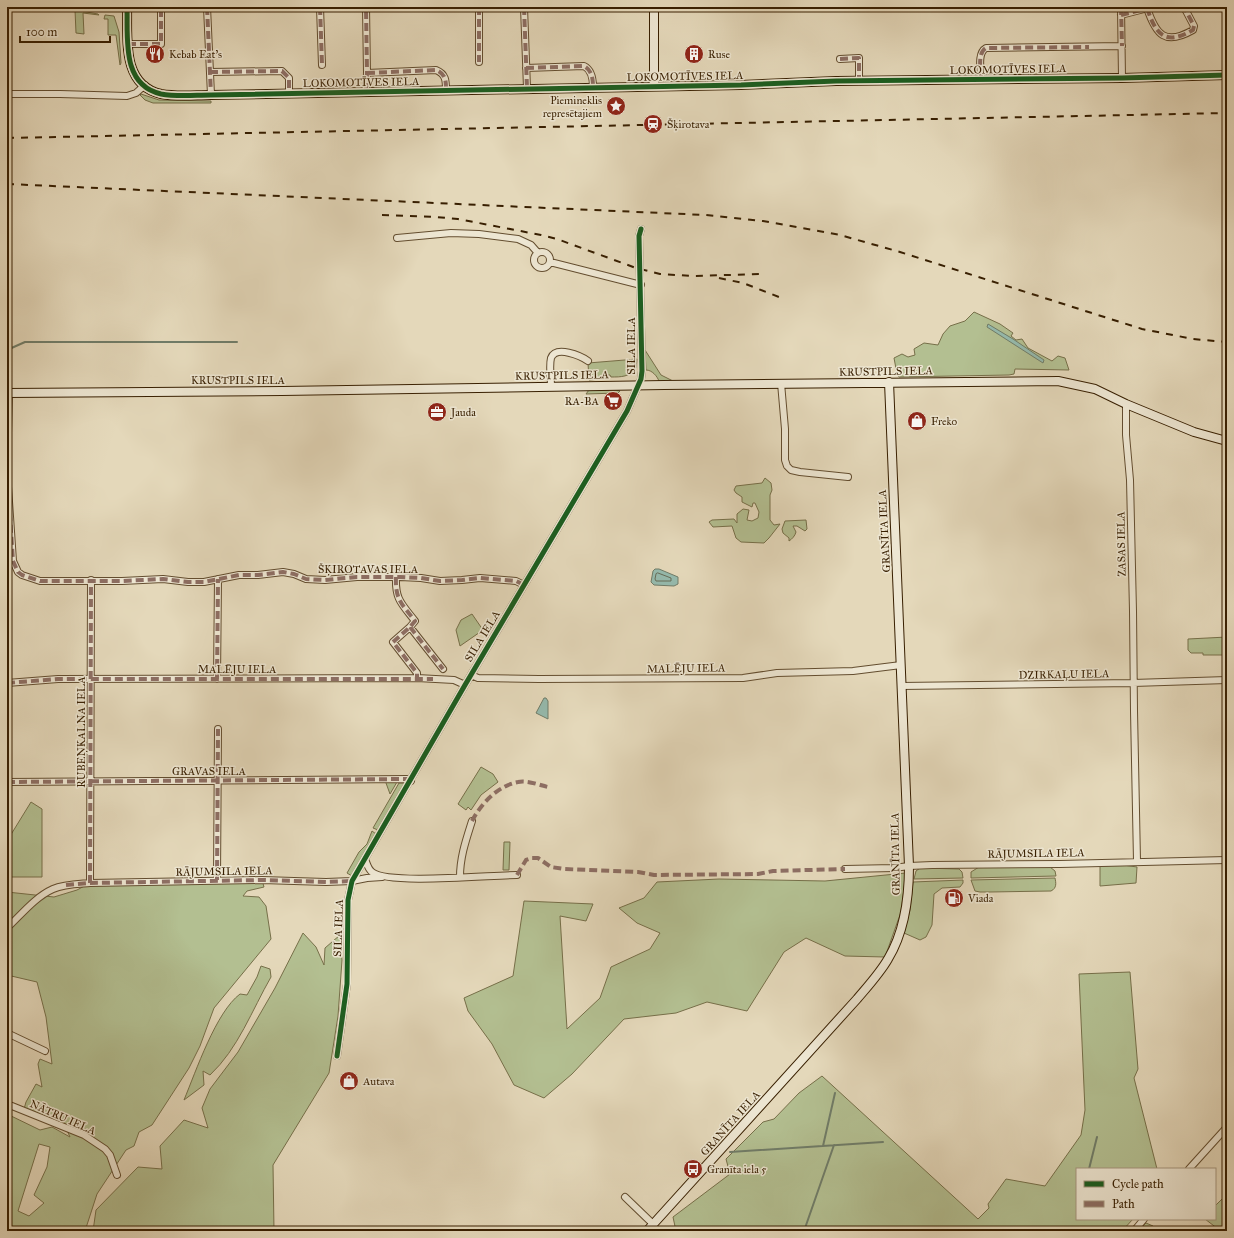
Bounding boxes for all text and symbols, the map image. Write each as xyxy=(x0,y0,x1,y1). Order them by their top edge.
scale bar xyxy=(20,18,110,44)
text: 100 m xyxy=(26,25,57,39)
restaurant icon: Kebab Eat's xyxy=(144,43,166,65)
building icon: Ruse xyxy=(683,43,705,65)
place label: Kebab Eat's xyxy=(169,48,222,61)
place label: Ruse xyxy=(708,48,731,61)
street label: LOKOMOTĪVES IELA xyxy=(950,62,1067,77)
street label: LOKOMOTĪVES IELA xyxy=(627,69,744,84)
street label: LOKOMOTĪVES IELA xyxy=(303,75,420,90)
place label: Piemineklis represētajiem xyxy=(543,94,603,120)
place icon: Piemineklis represētajiem xyxy=(605,95,627,117)
station icon: Šķirotava xyxy=(642,113,664,135)
place label: Šķirotava xyxy=(667,117,710,131)
street label: SILA IELA xyxy=(625,317,638,375)
street label: KRUSTPILS IELA xyxy=(839,364,934,379)
street label: KRUSTPILS IELA xyxy=(515,368,610,383)
street label: KRUSTPILS IELA xyxy=(191,374,286,387)
supermarket icon: RA-BA xyxy=(602,390,624,412)
place label: RA-BA xyxy=(565,395,600,408)
office icon: Jauda xyxy=(426,401,448,423)
place label: Jauda xyxy=(450,406,476,420)
shop icon: Freko xyxy=(906,410,928,432)
place label: Freko xyxy=(931,415,958,428)
street label: GRANĪTA IELA xyxy=(876,489,893,573)
street label: ZASAS IELA xyxy=(1114,511,1129,577)
street label: ŠĶIROTAVAS IELA xyxy=(318,562,419,576)
street label: SILA IELA xyxy=(462,608,503,664)
street label: MALĒJU IELA xyxy=(647,661,726,677)
street label: MALĒJU IELA xyxy=(198,663,277,677)
street label: DZIRKAĻU IELA xyxy=(1019,667,1110,682)
street label: RUBEŅKALNA IELA xyxy=(75,676,88,788)
street label: GRAVAS IELA xyxy=(172,765,247,778)
street label: GRANĪTA IELA xyxy=(888,812,903,896)
street label: RĀJUMSILA IELA xyxy=(987,846,1085,862)
street label: RĀJUMSILA IELA xyxy=(175,864,273,880)
fuel station icon: Viada xyxy=(943,887,965,909)
place label: Viada xyxy=(967,892,994,905)
street label: SILA IELA xyxy=(331,898,346,957)
shop icon: Autava xyxy=(338,1070,360,1092)
place label: Autava xyxy=(362,1075,395,1088)
street label: GRANĪTA IELA xyxy=(698,1088,763,1158)
street label: NĀTRU IELA xyxy=(28,1097,98,1138)
bus stop icon: Granīta iela 5 xyxy=(682,1158,704,1180)
place label: Granīta iela 5 xyxy=(707,1163,766,1176)
legend xyxy=(1076,1168,1216,1220)
text: Cycle path xyxy=(1112,1177,1164,1191)
text: Path xyxy=(1112,1197,1135,1211)

